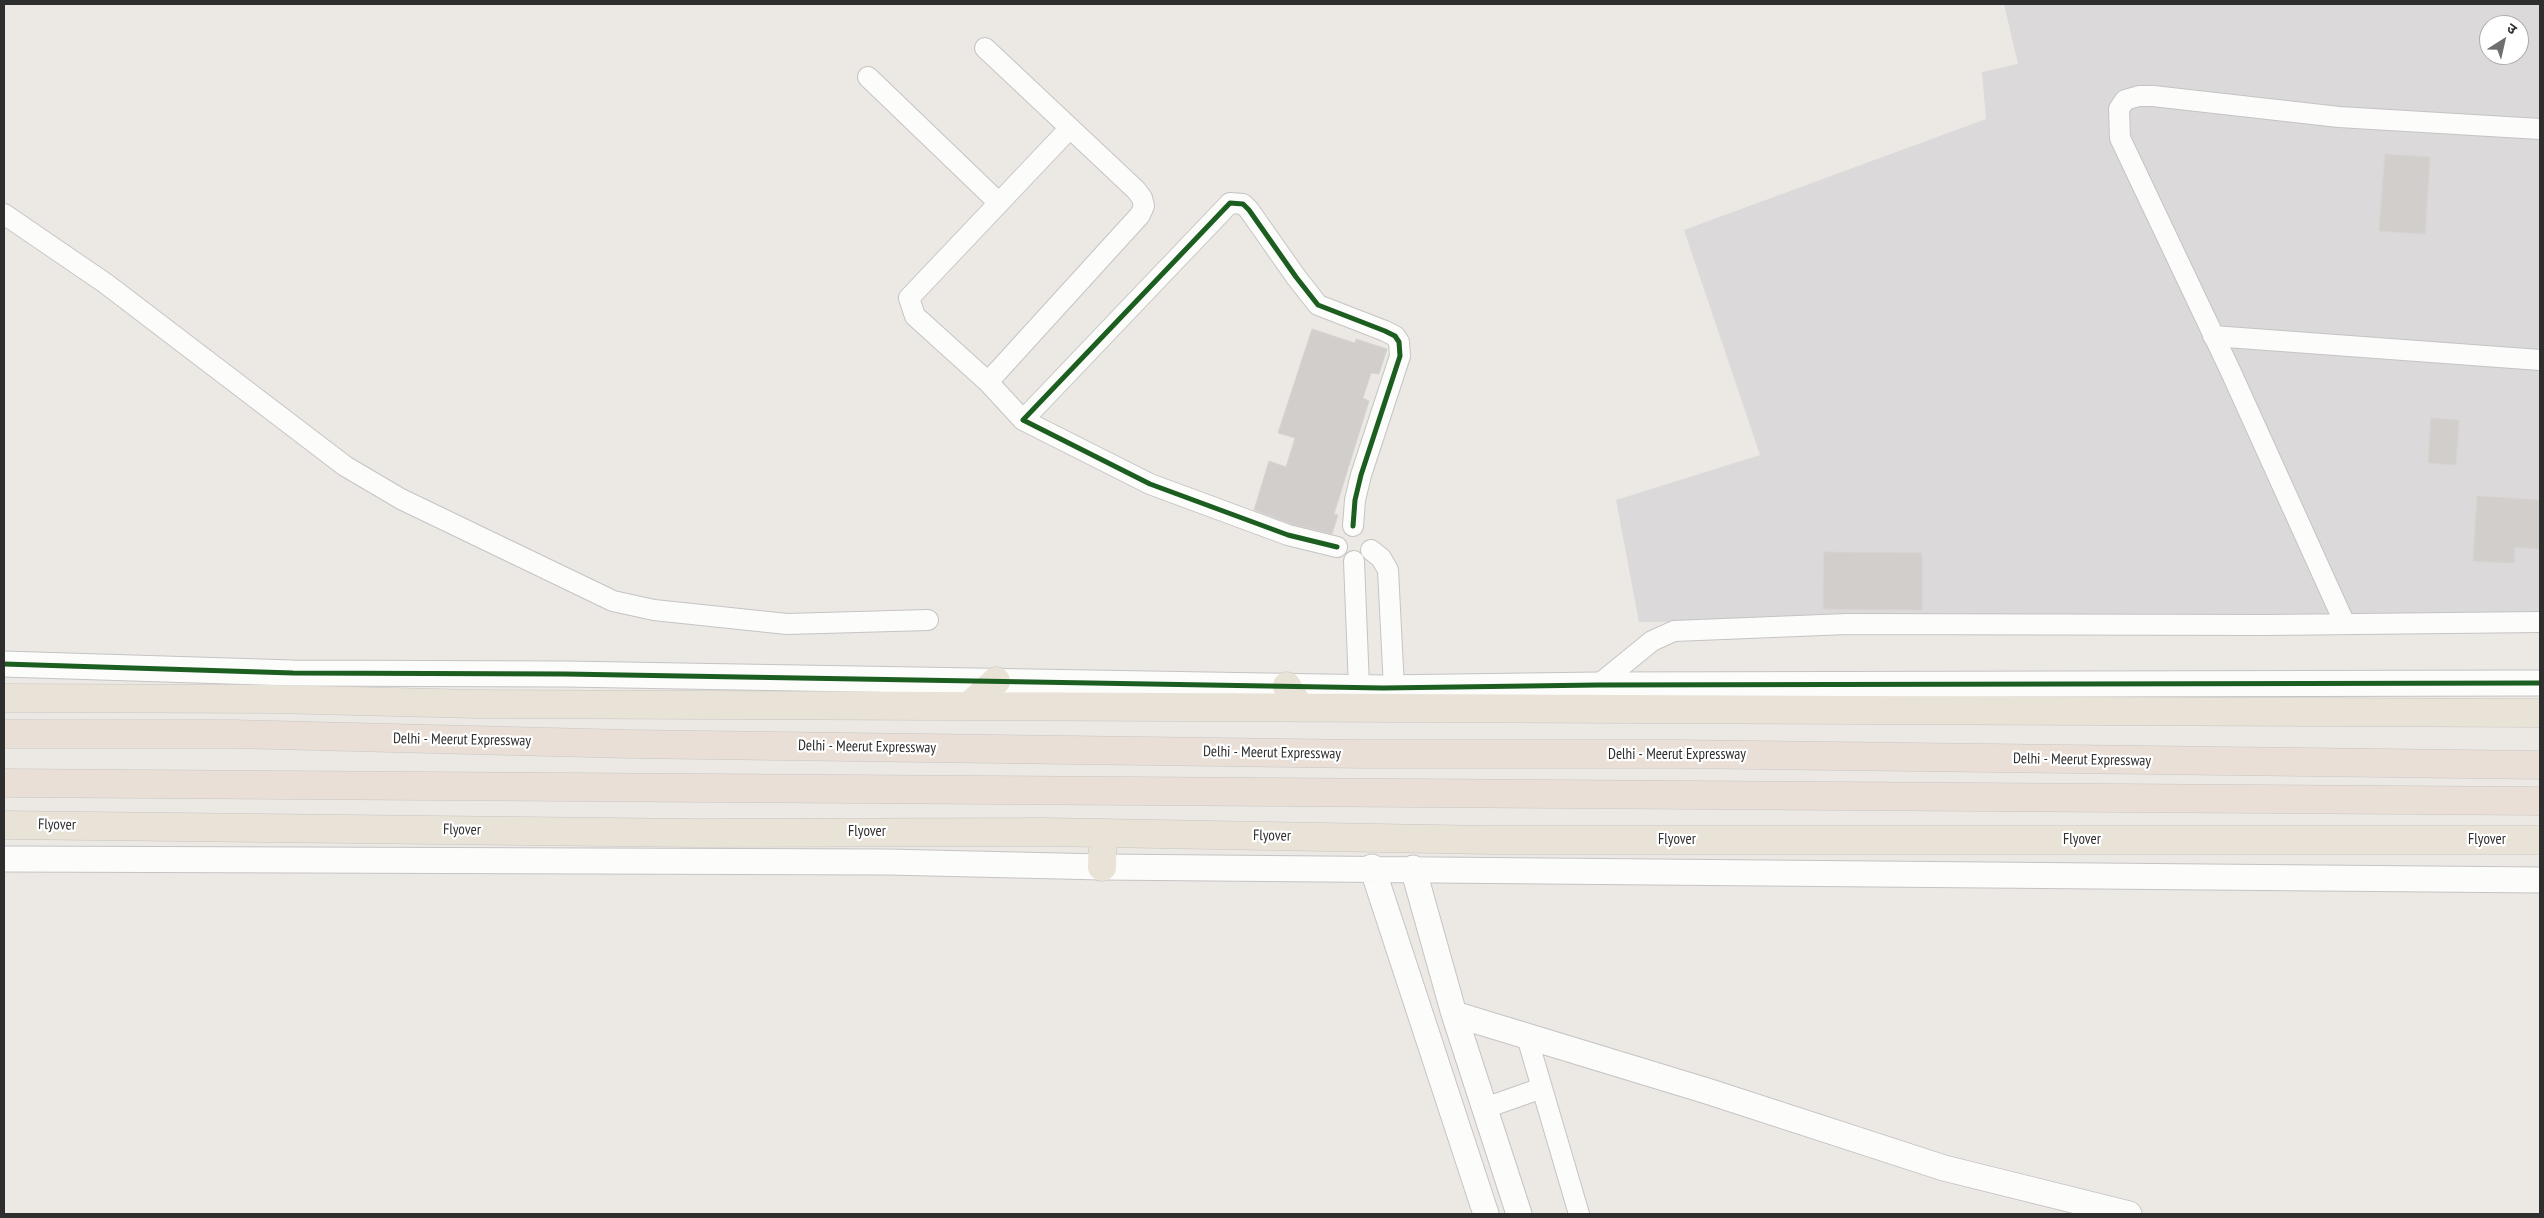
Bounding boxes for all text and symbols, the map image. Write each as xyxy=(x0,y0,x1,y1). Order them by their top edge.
north arrow xyxy=(2479,15,2529,65)
text: उ xyxy=(2504,19,2521,38)
street label: Delhi - Meerut Expressway xyxy=(393,730,531,750)
street label: Delhi - Meerut Expressway xyxy=(798,737,936,757)
street label: Delhi - Meerut Expressway xyxy=(1203,743,1341,763)
street label: Delhi - Meerut Expressway xyxy=(1608,746,1746,764)
street label: Delhi - Meerut Expressway xyxy=(2013,750,2151,770)
street label: Flyover xyxy=(38,816,76,834)
street label: Flyover xyxy=(443,821,481,839)
street label: Flyover xyxy=(848,823,886,841)
street label: Flyover xyxy=(1253,827,1291,845)
street label: Flyover xyxy=(1658,831,1696,849)
street label: Flyover xyxy=(2063,831,2101,849)
street label: Flyover xyxy=(2468,831,2506,849)

